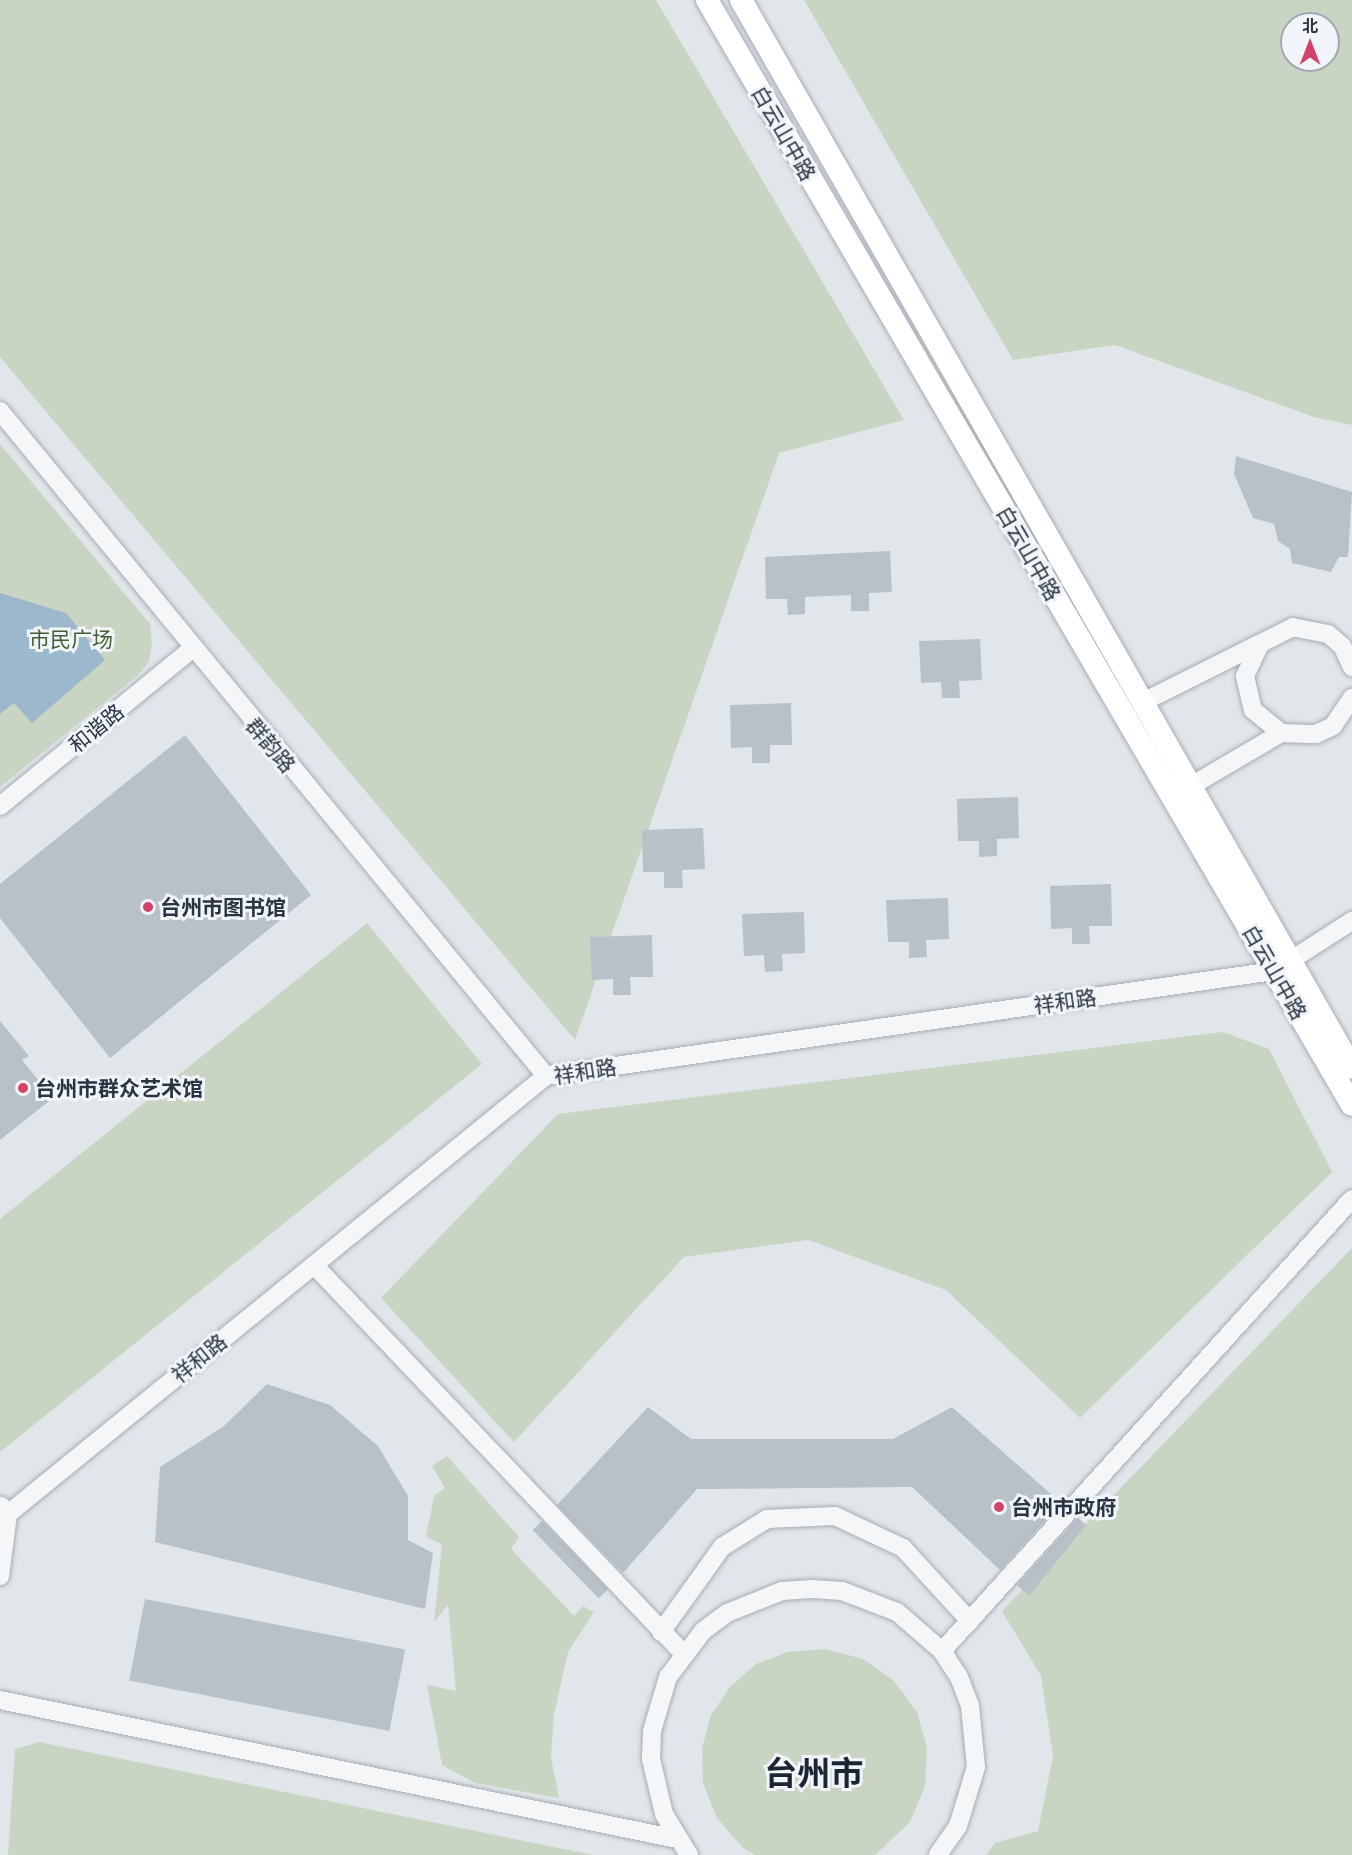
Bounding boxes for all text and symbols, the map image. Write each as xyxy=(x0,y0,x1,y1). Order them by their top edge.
north arrow xyxy=(1280,12,1340,72)
text: 北 xyxy=(1302,16,1318,35)
street label: 白云山中路 xyxy=(747,81,821,185)
street label: 白云山中路 xyxy=(992,501,1066,605)
park label: 市民广场 xyxy=(29,626,113,652)
street label: 和谐路 xyxy=(64,698,128,758)
street label: 群韵路 xyxy=(241,713,301,777)
place label: 台州市图书馆 xyxy=(160,894,286,920)
marker: 台州市图书馆 xyxy=(141,900,155,914)
street label: 白云山中路 xyxy=(1238,920,1312,1024)
street label: 祥和路 xyxy=(1032,984,1098,1018)
street label: 祥和路 xyxy=(552,1054,618,1088)
place label: 台州市群众艺术馆 xyxy=(35,1075,203,1101)
marker: 台州市群众艺术馆 xyxy=(16,1081,30,1095)
street label: 祥和路 xyxy=(167,1328,231,1388)
place label: 台州市政府 xyxy=(1011,1494,1116,1520)
marker: 台州市政府 xyxy=(992,1500,1006,1514)
district label: 台州市 xyxy=(765,1753,863,1793)

